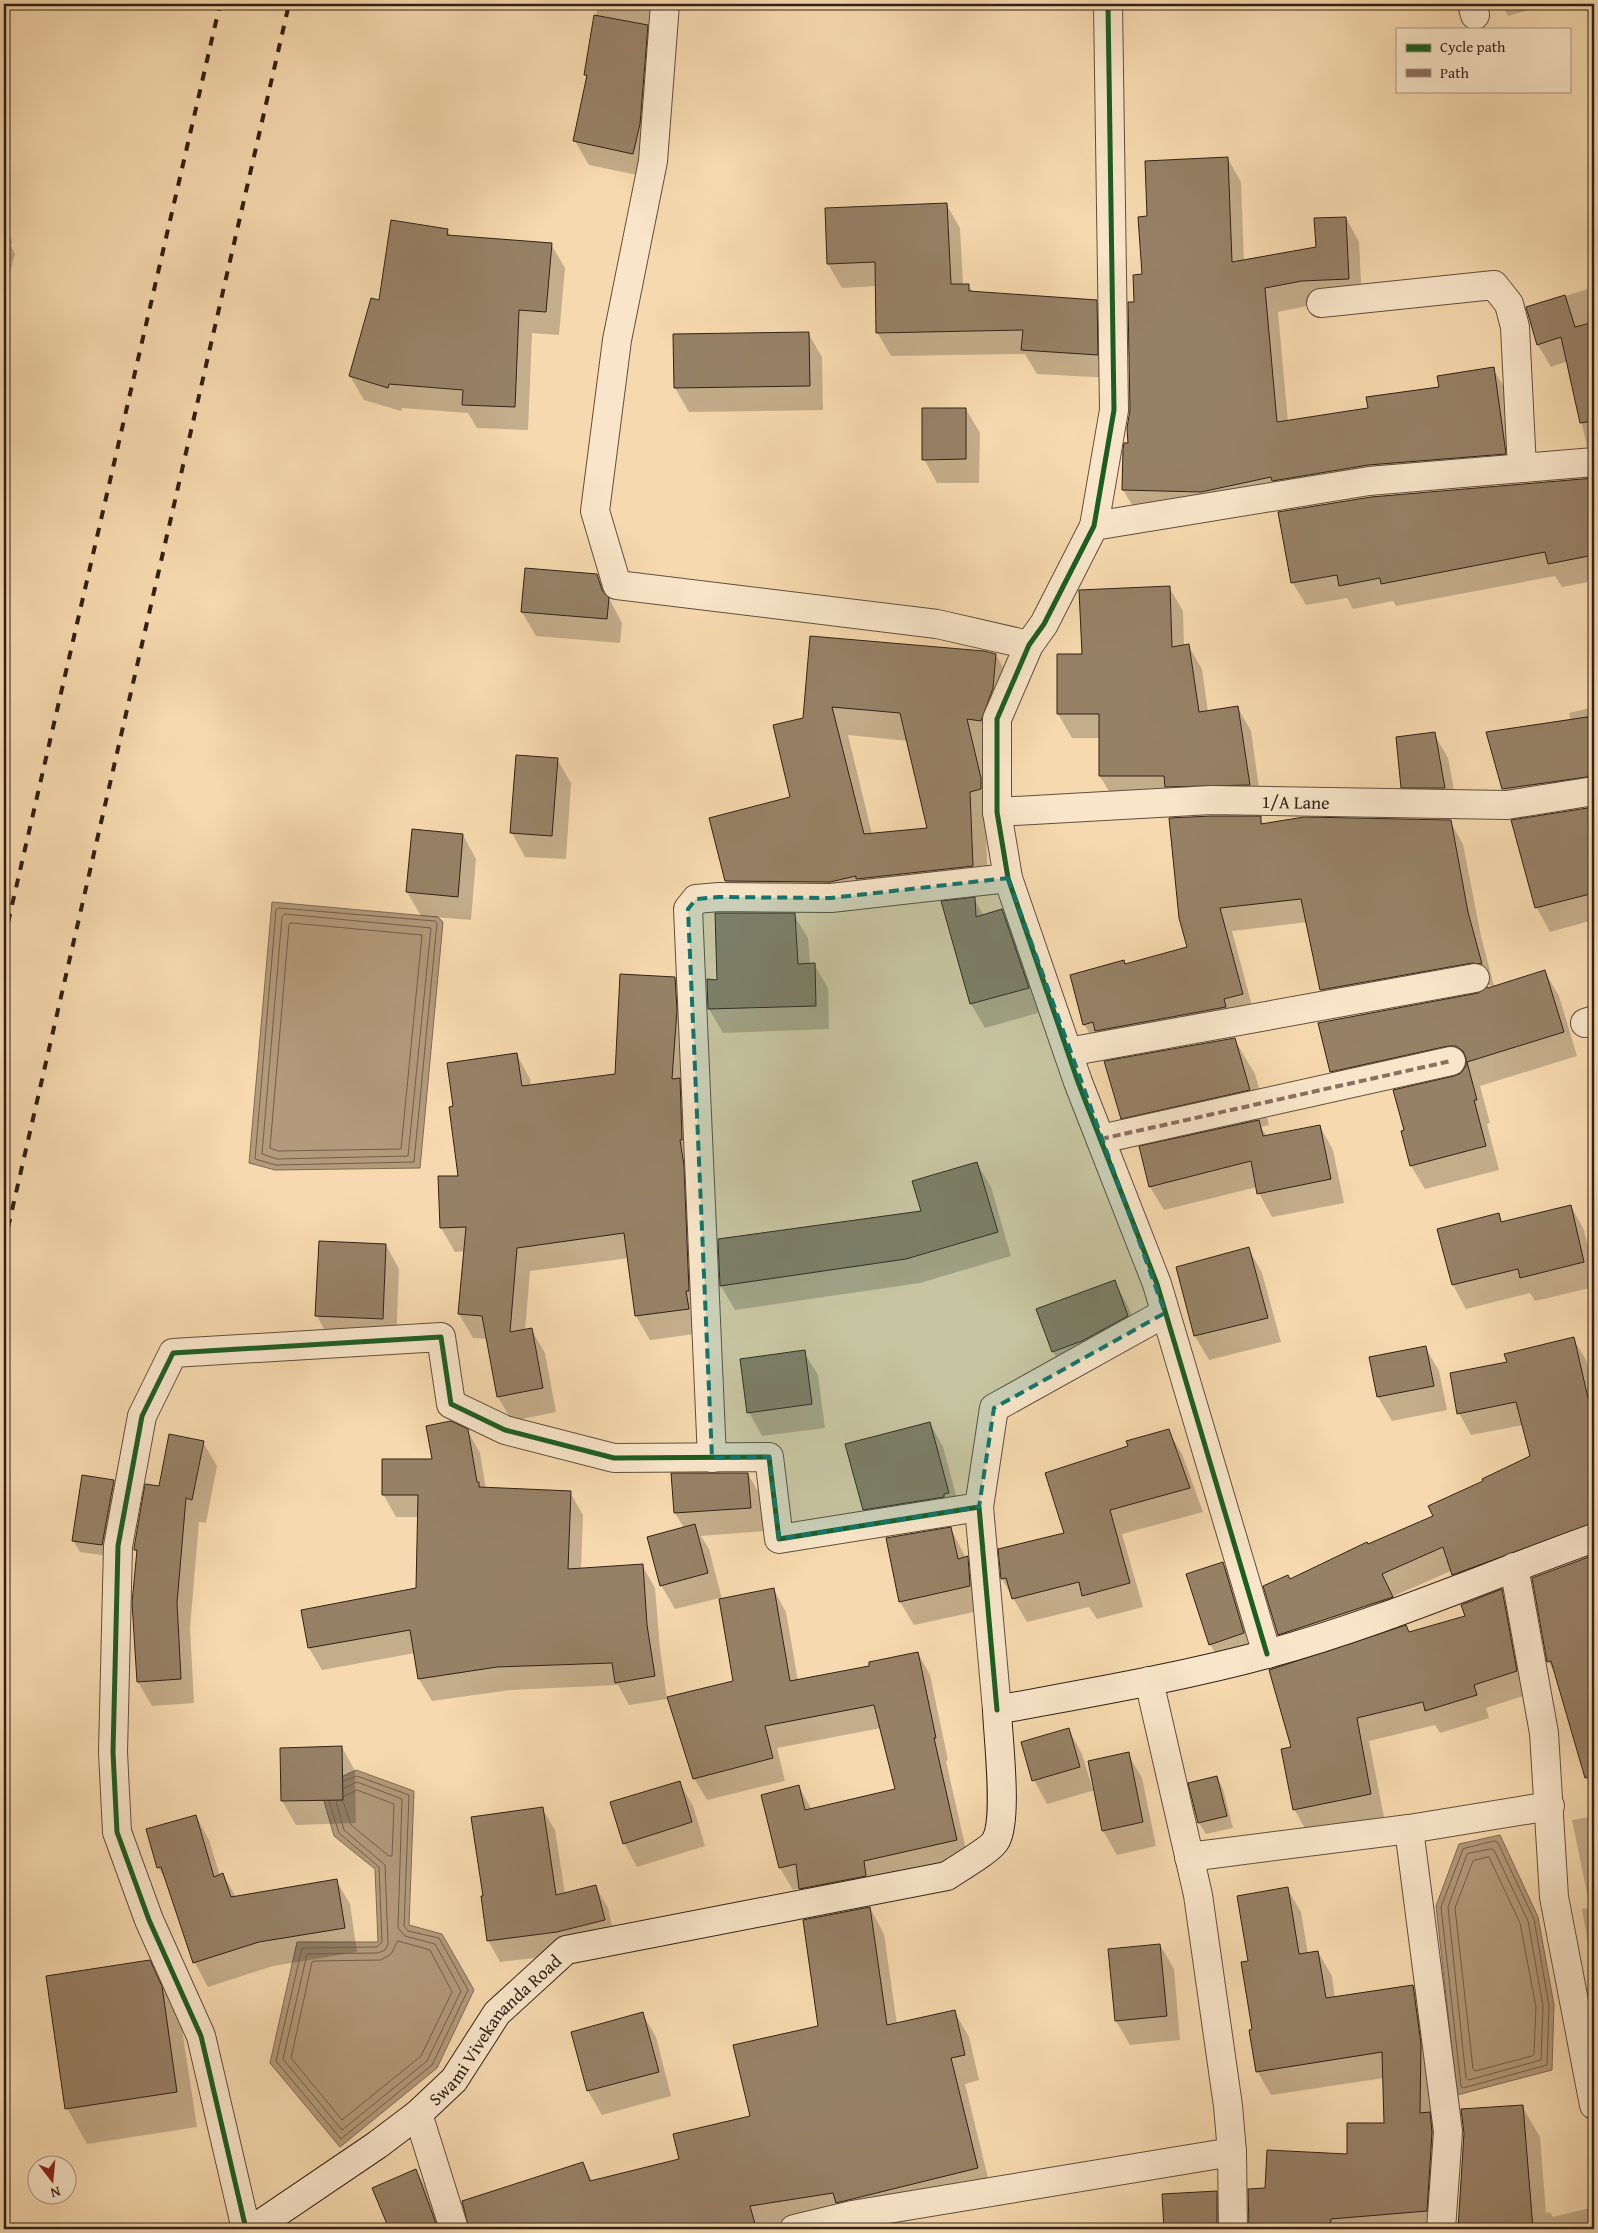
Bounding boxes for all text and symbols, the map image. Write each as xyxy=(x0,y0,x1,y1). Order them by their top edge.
legend xyxy=(1396,28,1570,92)
text: Cycle path xyxy=(1440,36,1506,57)
text: Path xyxy=(1440,62,1469,83)
street label: 1/A Lane xyxy=(1261,787,1330,816)
street label: Swami Vivekananda Road xyxy=(422,1947,567,2111)
north arrow xyxy=(28,2156,78,2206)
text: N xyxy=(48,2182,63,2204)

